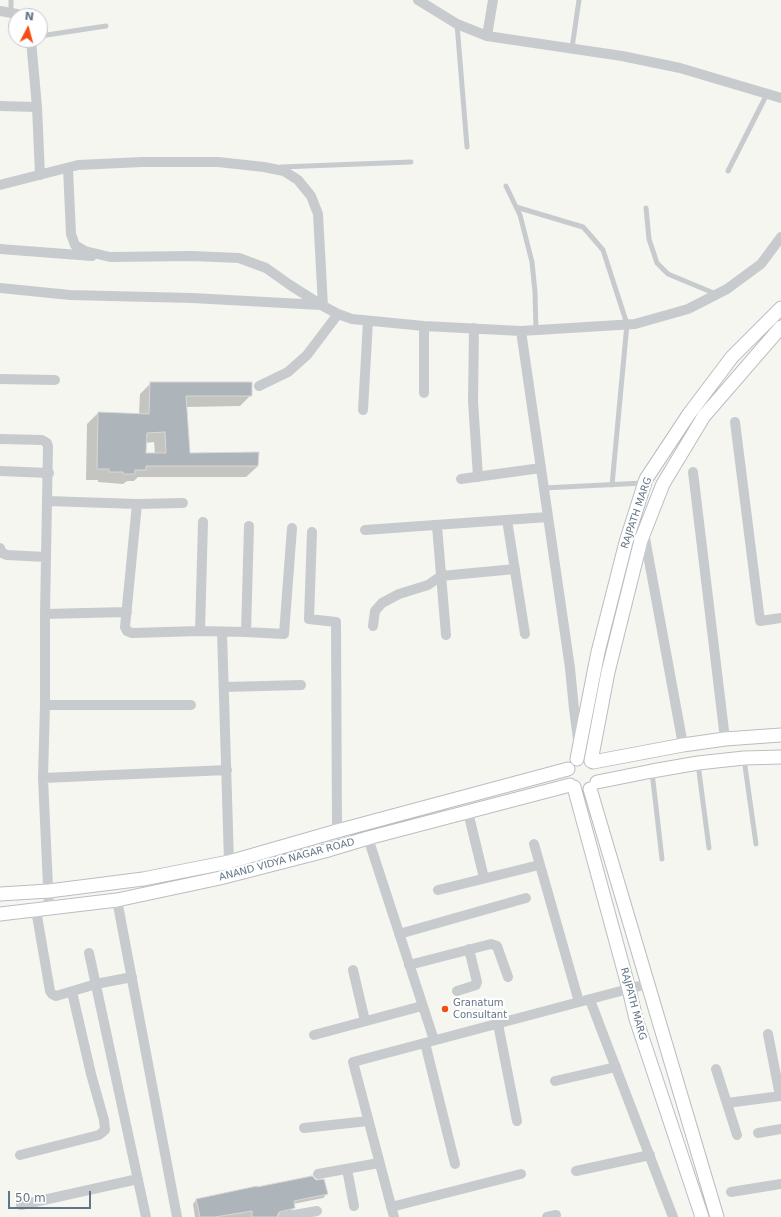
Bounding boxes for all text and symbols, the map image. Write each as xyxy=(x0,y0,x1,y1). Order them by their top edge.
north arrow xyxy=(8,8,48,48)
text: N xyxy=(24,10,34,24)
street label: RAJPATH MARG xyxy=(619,476,655,550)
street label: ANAND VIDYA NAGAR ROAD xyxy=(218,836,356,884)
street label: RAJPATH MARG xyxy=(618,966,648,1042)
place label: Granatum Consultant xyxy=(453,997,507,1020)
marker: Granatum Consultant xyxy=(440,1004,450,1014)
scale bar xyxy=(10,1183,93,1209)
text: 50 m xyxy=(15,1191,46,1205)

